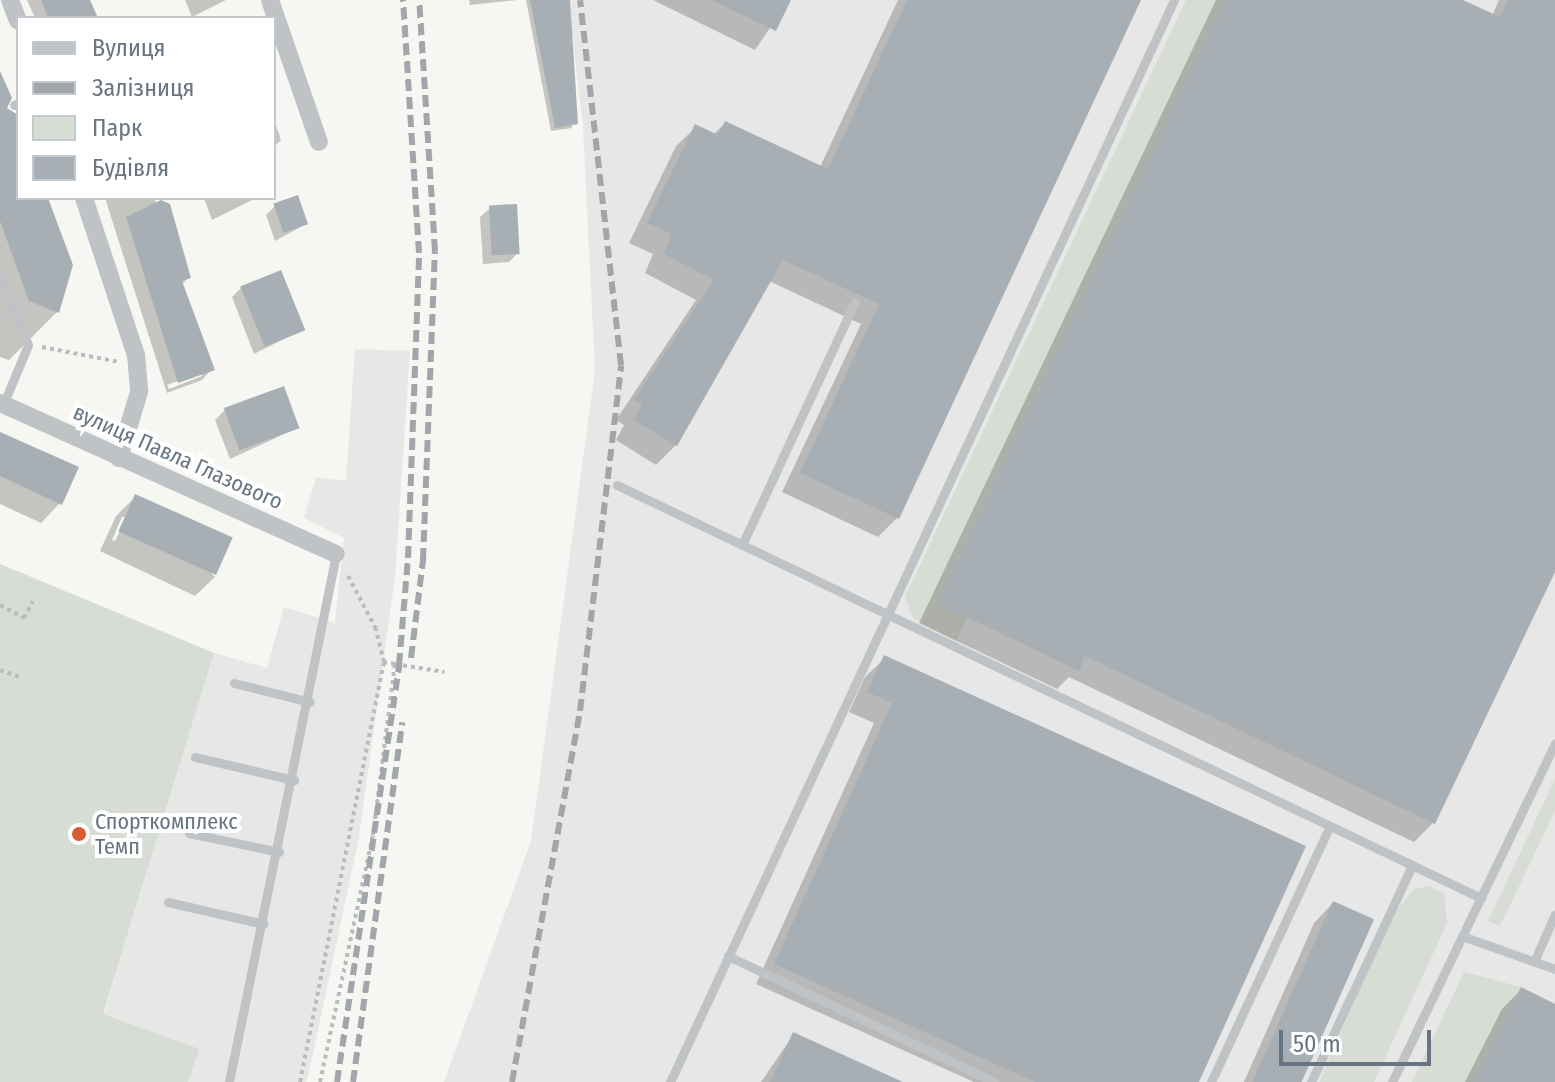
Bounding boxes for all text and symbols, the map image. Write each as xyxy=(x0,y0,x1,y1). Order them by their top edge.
legend xyxy=(16,16,276,200)
text: Вулиця xyxy=(92,34,165,62)
text: Залізниця xyxy=(92,74,194,102)
text: Парк xyxy=(92,114,142,142)
text: Будівля xyxy=(92,154,169,182)
street label: вулиця Павла Глазового xyxy=(69,399,287,515)
place label: Спорткомплекс Темп xyxy=(95,808,238,860)
marker: Спорткомплекс Темп xyxy=(70,825,88,843)
scale bar xyxy=(1283,1014,1435,1064)
text: 50 m xyxy=(1293,1030,1341,1058)

